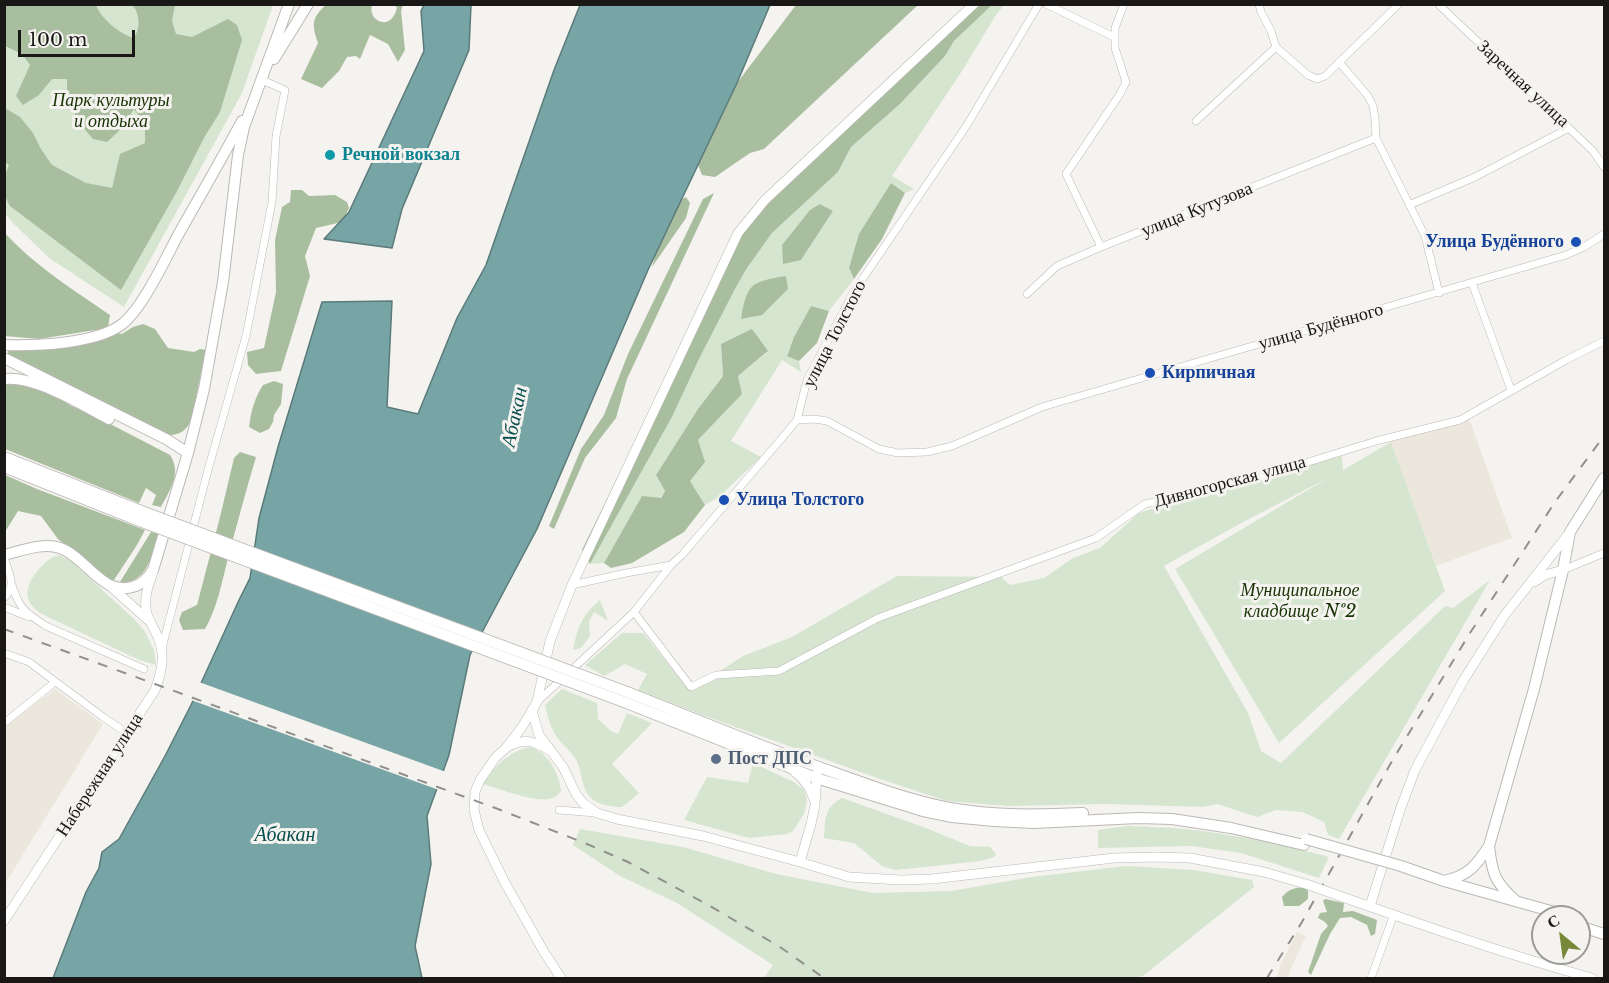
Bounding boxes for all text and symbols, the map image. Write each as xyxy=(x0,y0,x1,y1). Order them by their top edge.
scale bar xyxy=(21,18,138,56)
text: 100 m xyxy=(29,29,87,51)
street label: Заречная улица xyxy=(1472,36,1574,132)
park label: Парк культуры и отдыха xyxy=(52,90,170,132)
place label: Речной вокзал xyxy=(342,144,460,166)
marker: Речной вокзал xyxy=(323,148,337,162)
street label: улица Кутузова xyxy=(1138,178,1256,242)
place label: Улица Будённого xyxy=(1425,231,1564,253)
marker: Улица Будённого xyxy=(1569,235,1583,249)
street label: улица Толстого xyxy=(799,277,871,391)
street label: улица Будённого xyxy=(1256,299,1386,355)
place label: Кирпичная xyxy=(1162,362,1255,384)
marker: Кирпичная xyxy=(1143,366,1157,380)
water label: Абакан xyxy=(497,385,533,449)
street label: Дивногорская улица xyxy=(1152,451,1308,513)
place label: Улица Толстого xyxy=(736,489,864,511)
marker: Улица Толстого xyxy=(717,493,731,507)
park label: Муниципальное кладбище №2 xyxy=(1241,580,1359,622)
street label: Набережная улица xyxy=(52,709,148,841)
place label: Пост ДПС xyxy=(728,748,812,770)
marker: Пост ДПС xyxy=(709,752,723,766)
water label: Абакан xyxy=(255,823,315,847)
north arrow xyxy=(1531,905,1591,965)
text: С xyxy=(1543,909,1563,933)

